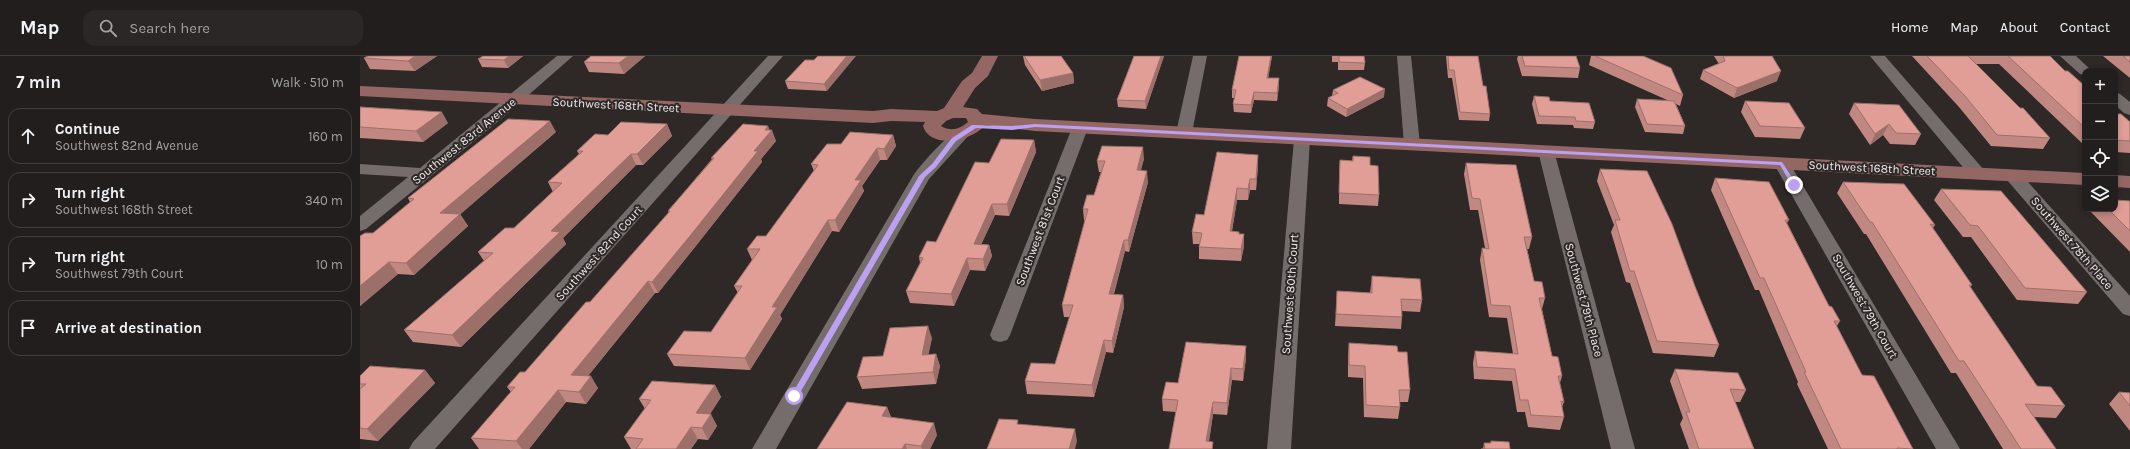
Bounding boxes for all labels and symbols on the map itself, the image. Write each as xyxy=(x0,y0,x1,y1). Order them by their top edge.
street label: Southwest 83rd Avenue xyxy=(409,95,519,187)
street label: Southwest 168th Street xyxy=(552,95,680,115)
street label: Southwest 168th Street xyxy=(1808,158,1936,178)
street label: Southwest 81st Court xyxy=(1013,174,1068,288)
route end xyxy=(1785,176,1803,194)
street label: Southwest 78th Place xyxy=(2028,194,2116,292)
street label: Southwest 82nd Court xyxy=(553,202,646,303)
street label: Southwest 80th Court xyxy=(1279,233,1301,355)
street label: Southwest 79th Place xyxy=(1562,241,1606,359)
street label: Southwest 79th Court xyxy=(1829,251,1901,361)
route start xyxy=(785,387,803,405)

